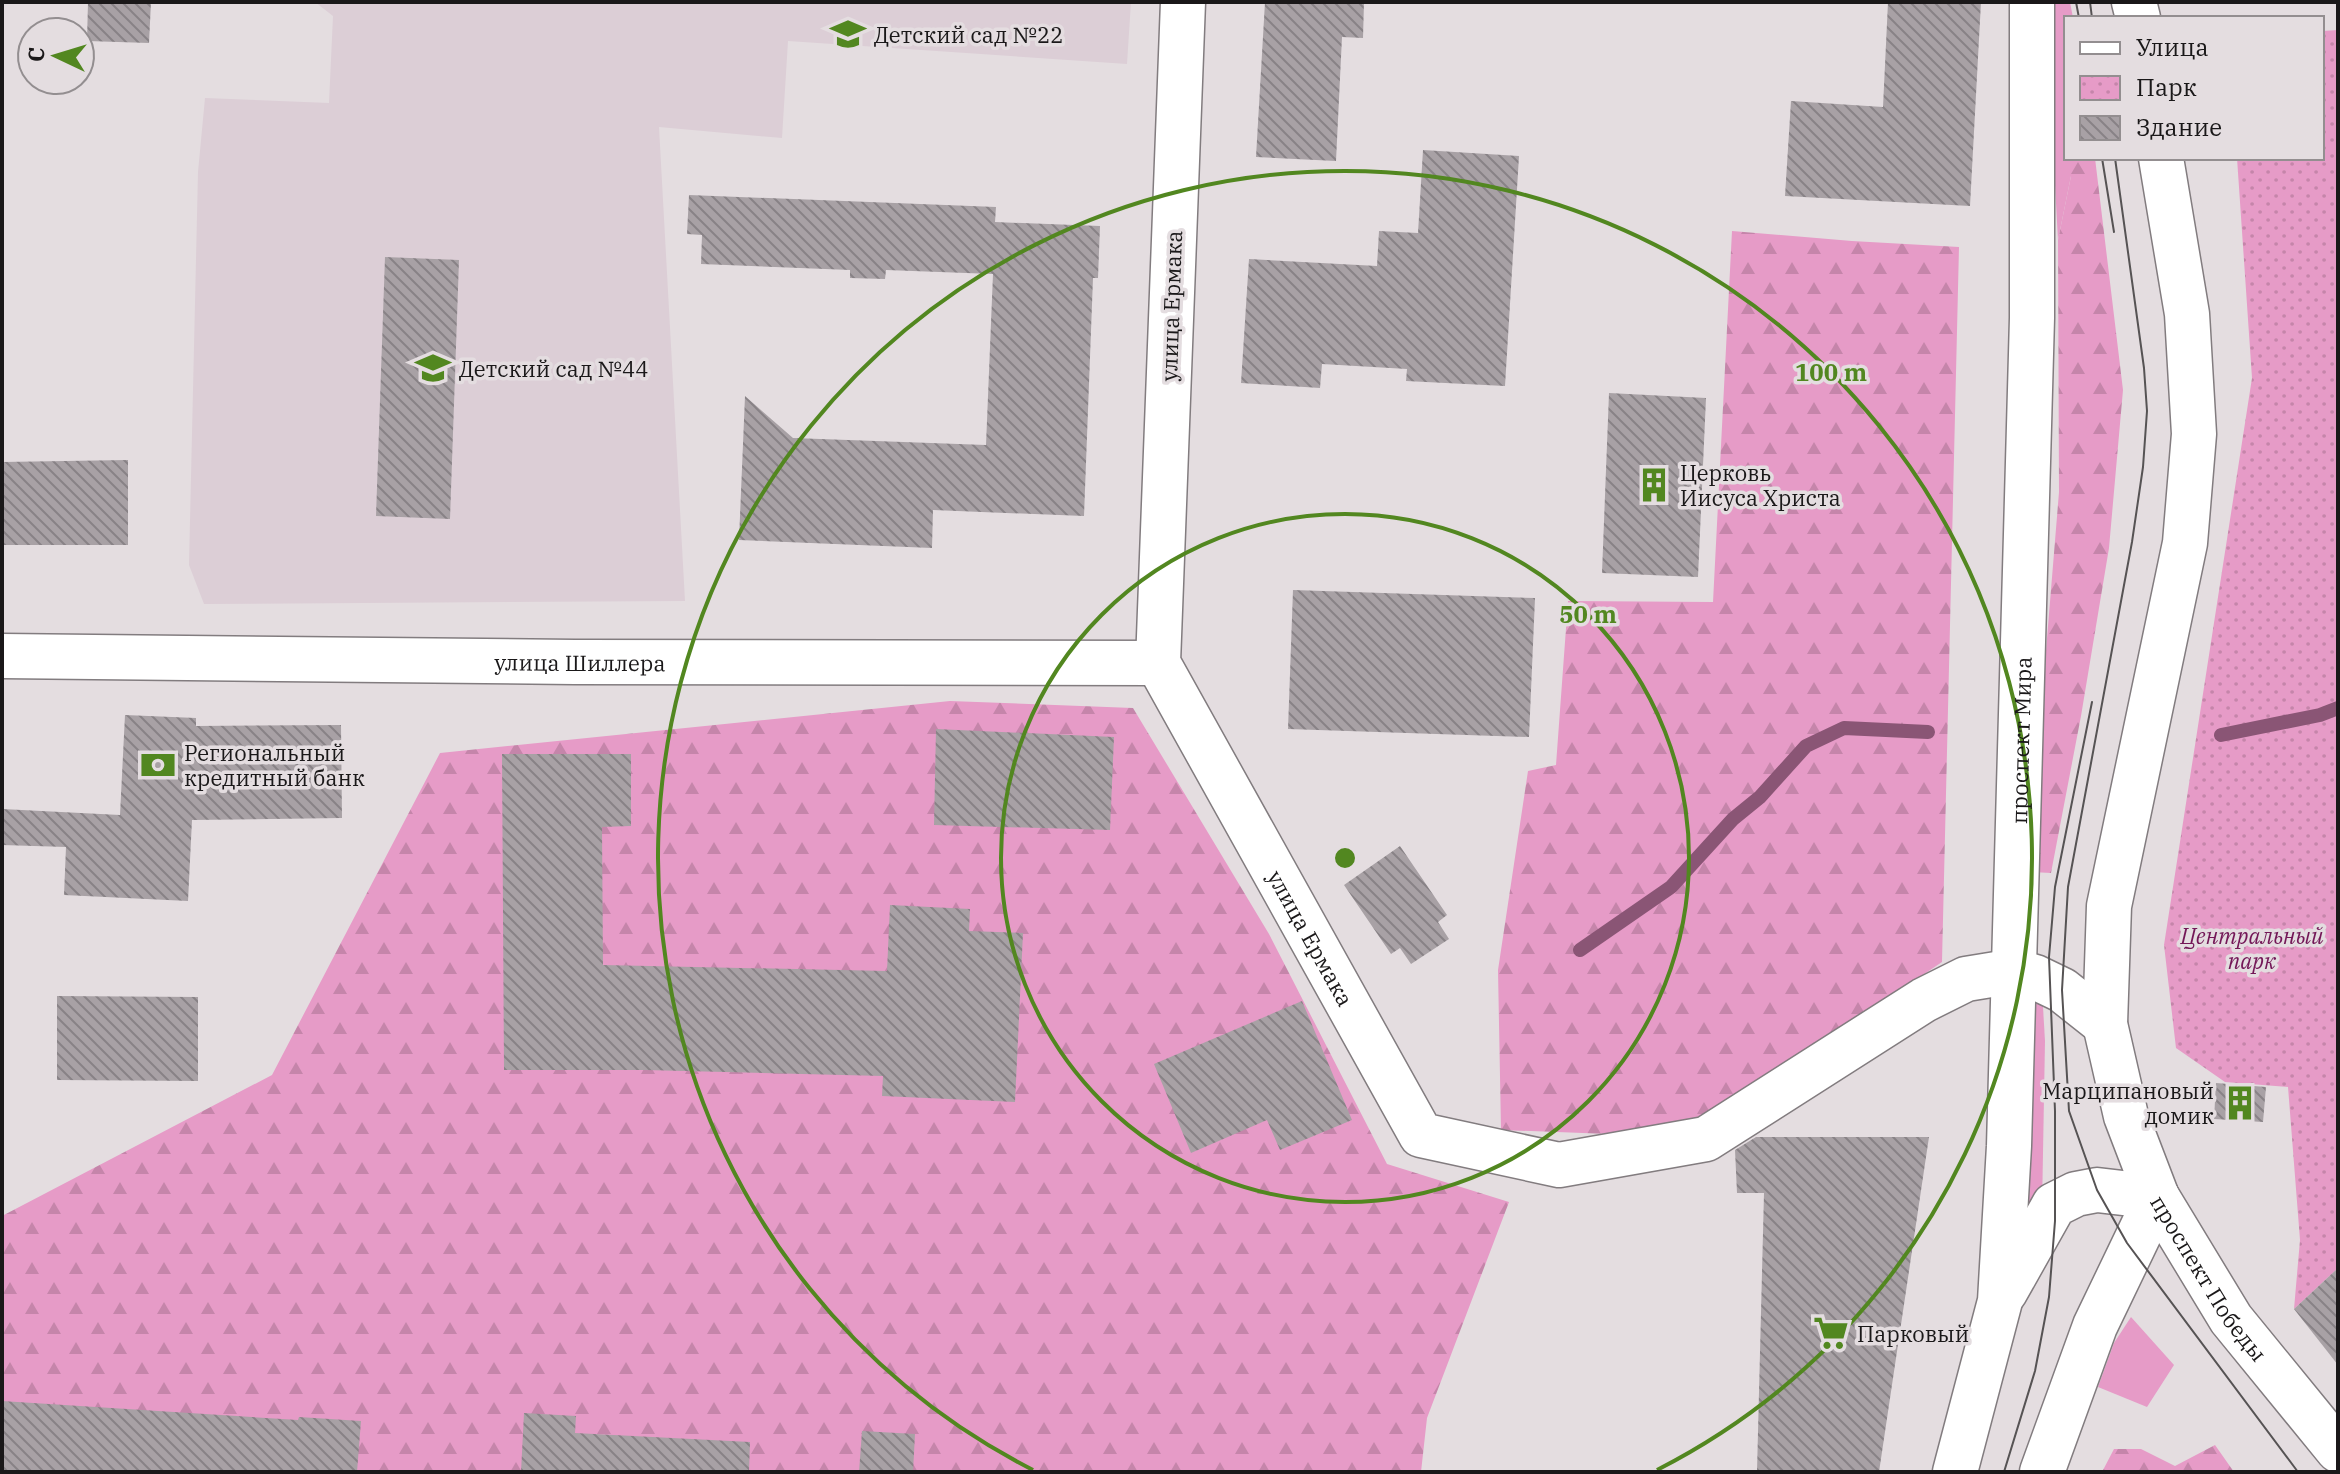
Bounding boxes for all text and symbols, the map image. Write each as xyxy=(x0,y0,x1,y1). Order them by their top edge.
school or university icon: Детский сад №22 xyxy=(829,15,867,53)
north arrow xyxy=(16,16,96,96)
legend xyxy=(2064,16,2324,160)
place label: Детский сад №22 xyxy=(874,20,1063,49)
text: Улица xyxy=(2136,31,2209,63)
text: С xyxy=(21,46,51,63)
text: Парк xyxy=(2136,71,2197,103)
text: Здание xyxy=(2136,111,2222,143)
street label: улица Ермака xyxy=(1154,230,1188,382)
school or university icon: Детский сад №44 xyxy=(414,349,452,387)
place label: Детский сад №44 xyxy=(459,354,648,383)
text: 100 m xyxy=(1795,356,1867,388)
place label: Церковь Иисуса Христа xyxy=(1680,458,1841,512)
building icon: Церковь Иисуса Христа xyxy=(1635,466,1673,504)
text: 50 m xyxy=(1559,598,1617,630)
street label: улица Шиллера xyxy=(494,647,666,677)
street label: проспект Мира xyxy=(2003,656,2037,824)
place label: Региональный кредитный банк xyxy=(184,738,365,792)
bank icon: Региональный кредитный банк xyxy=(139,746,177,784)
centre of rings xyxy=(1331,844,1359,872)
street label: улица Ермака xyxy=(1262,865,1361,1011)
park label: Центральный парк xyxy=(2180,921,2324,975)
place label: Марципановый домик xyxy=(2042,1076,2214,1130)
building icon: Марципановый домик xyxy=(2221,1084,2259,1122)
street label: проспект Победы xyxy=(2145,1189,2274,1367)
supermarket icon: Парковый xyxy=(1812,1314,1850,1352)
place label: Парковый xyxy=(1857,1319,1969,1348)

